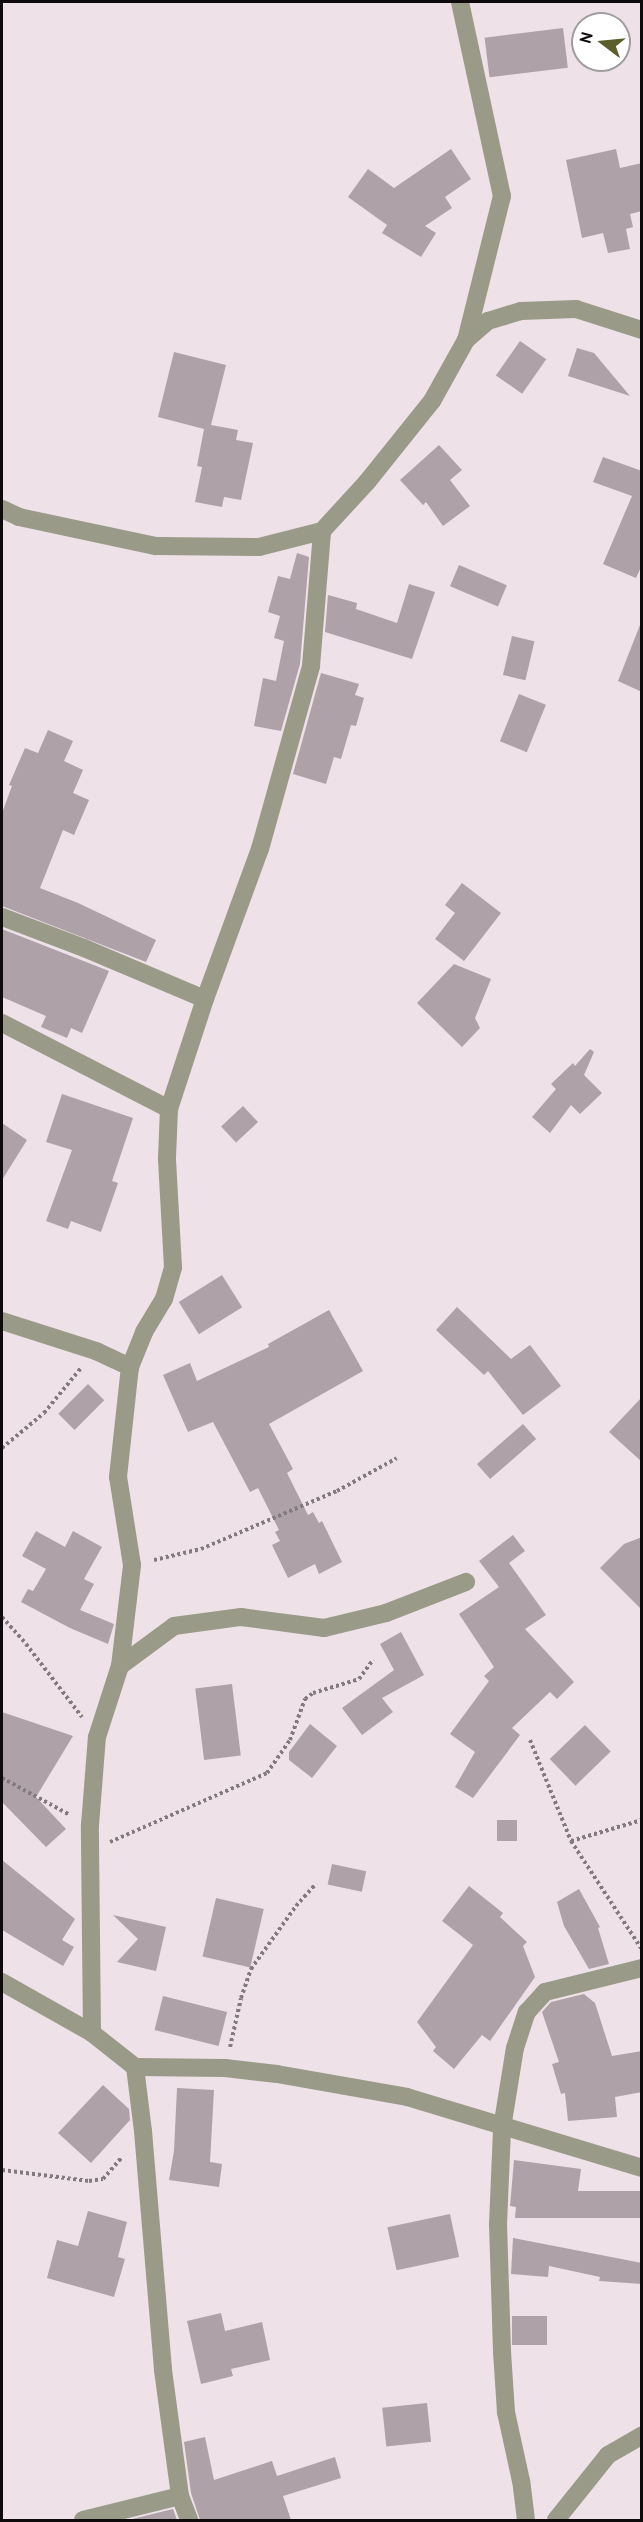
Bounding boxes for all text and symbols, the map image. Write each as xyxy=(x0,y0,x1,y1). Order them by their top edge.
north arrow xyxy=(571,12,631,72)
text: N xyxy=(575,30,597,45)

